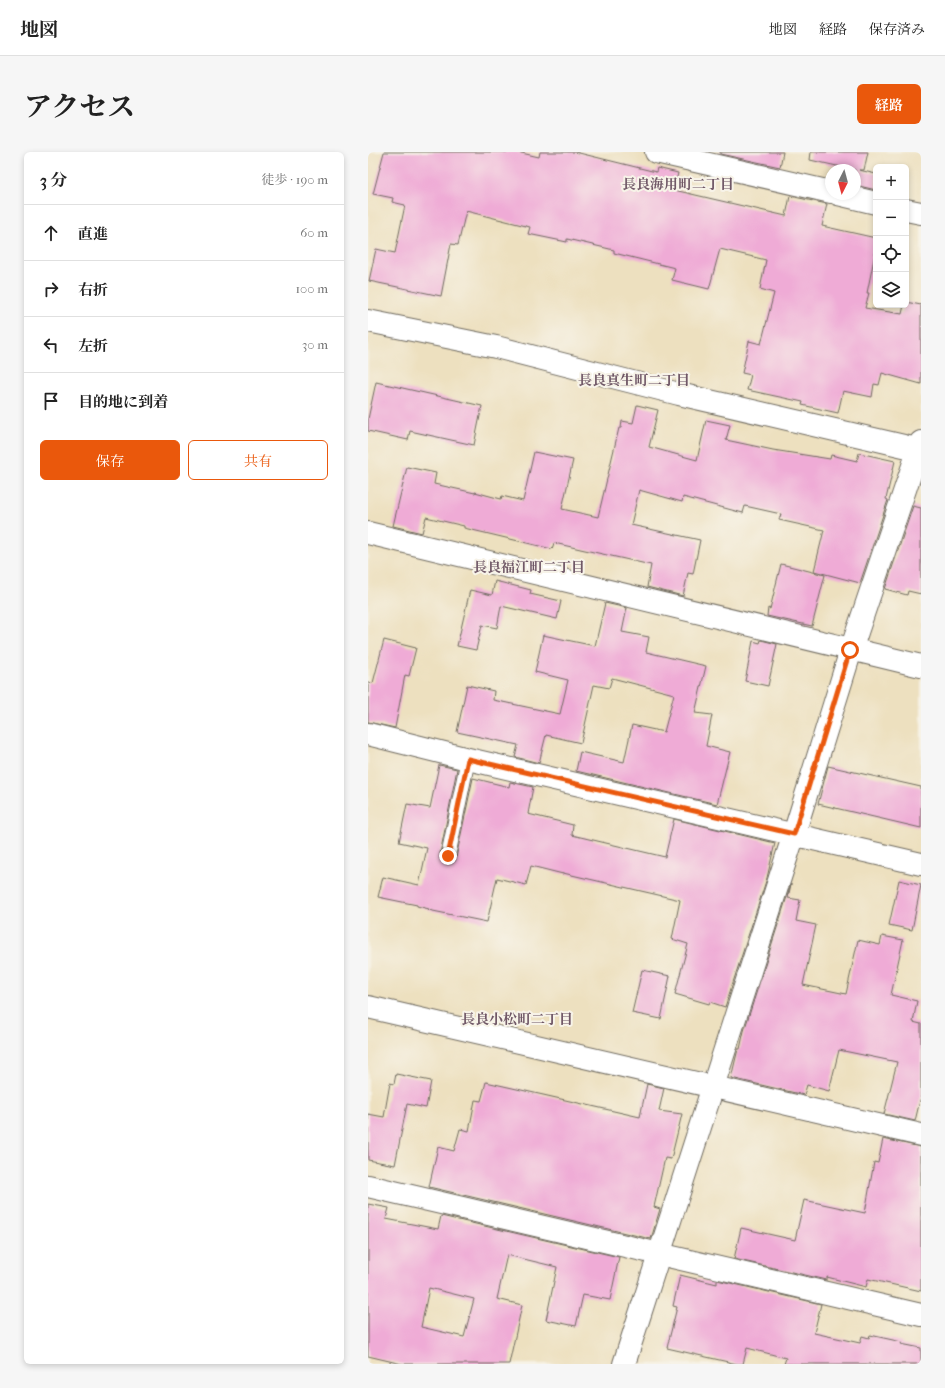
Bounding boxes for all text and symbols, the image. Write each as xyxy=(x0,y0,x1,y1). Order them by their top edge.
text: 地図 xyxy=(20,19,58,41)
text: 地図 xyxy=(769,21,797,38)
text: 経路 xyxy=(819,21,847,38)
text: 保存済み xyxy=(869,21,925,38)
button: 経路 xyxy=(857,84,921,124)
text: アクセス xyxy=(24,90,135,123)
north arrow xyxy=(825,164,861,200)
map controls xyxy=(873,164,909,308)
button: + xyxy=(873,164,909,200)
text: 3 分 xyxy=(40,170,68,190)
text: 徒歩 · 190 m xyxy=(262,172,328,187)
district label: 長良海用町二丁目 xyxy=(622,176,734,193)
button: − xyxy=(873,200,909,236)
icon: ahead xyxy=(40,222,62,244)
text: 直進 xyxy=(78,225,108,243)
text: 60 m xyxy=(300,225,328,240)
button: locate xyxy=(873,236,909,272)
button: layers xyxy=(873,272,909,308)
icon: right xyxy=(40,278,62,300)
text: 右折 xyxy=(78,281,108,299)
text: 100 m xyxy=(295,281,328,296)
icon: left xyxy=(40,334,62,356)
text: 左折 xyxy=(78,337,108,355)
text: 30 m xyxy=(302,337,328,352)
district label: 長良真生町二丁目 xyxy=(578,372,690,389)
icon: arrive xyxy=(40,390,62,412)
text: 目的地に到着 xyxy=(78,393,168,411)
button: 保存 xyxy=(40,440,180,480)
button: 共有 xyxy=(188,440,328,480)
district label: 長良福江町二丁目 xyxy=(473,559,585,576)
route start xyxy=(841,641,859,659)
route end xyxy=(439,847,457,865)
district label: 長良小松町二丁目 xyxy=(461,1011,573,1028)

